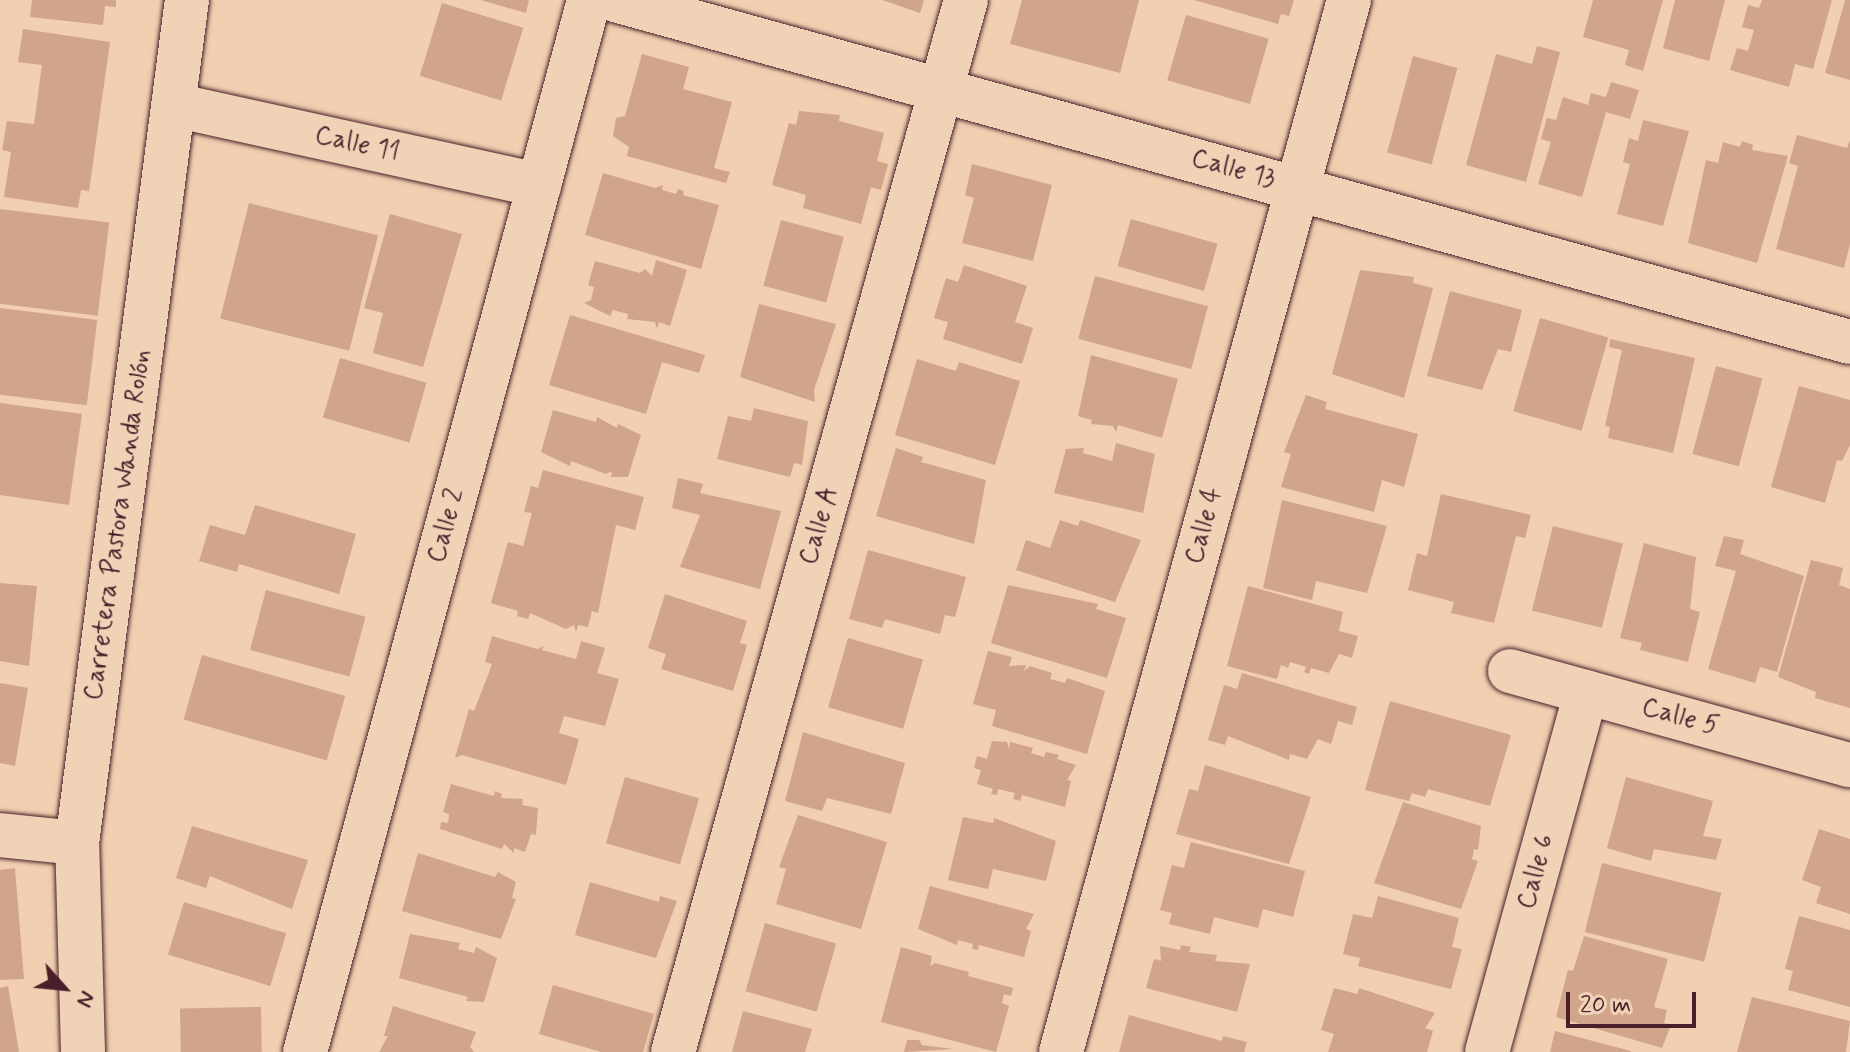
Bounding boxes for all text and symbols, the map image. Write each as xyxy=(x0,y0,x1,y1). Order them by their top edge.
street label: Calle 11 xyxy=(312,121,402,169)
street label: Calle 13 xyxy=(1188,144,1278,196)
street label: Carretera Pastora Wanda Rolón xyxy=(79,348,159,702)
street label: Calle A xyxy=(794,483,846,569)
street label: Calle 4 xyxy=(1180,484,1230,568)
street label: Calle 2 xyxy=(422,485,472,567)
street label: Calle 5 xyxy=(1638,693,1722,743)
street label: Calle 6 xyxy=(1512,831,1562,913)
north arrow xyxy=(24,948,104,1028)
scale bar xyxy=(1570,976,1700,1026)
text: N xyxy=(70,986,101,1012)
text: 20 m xyxy=(1580,990,1631,1021)

